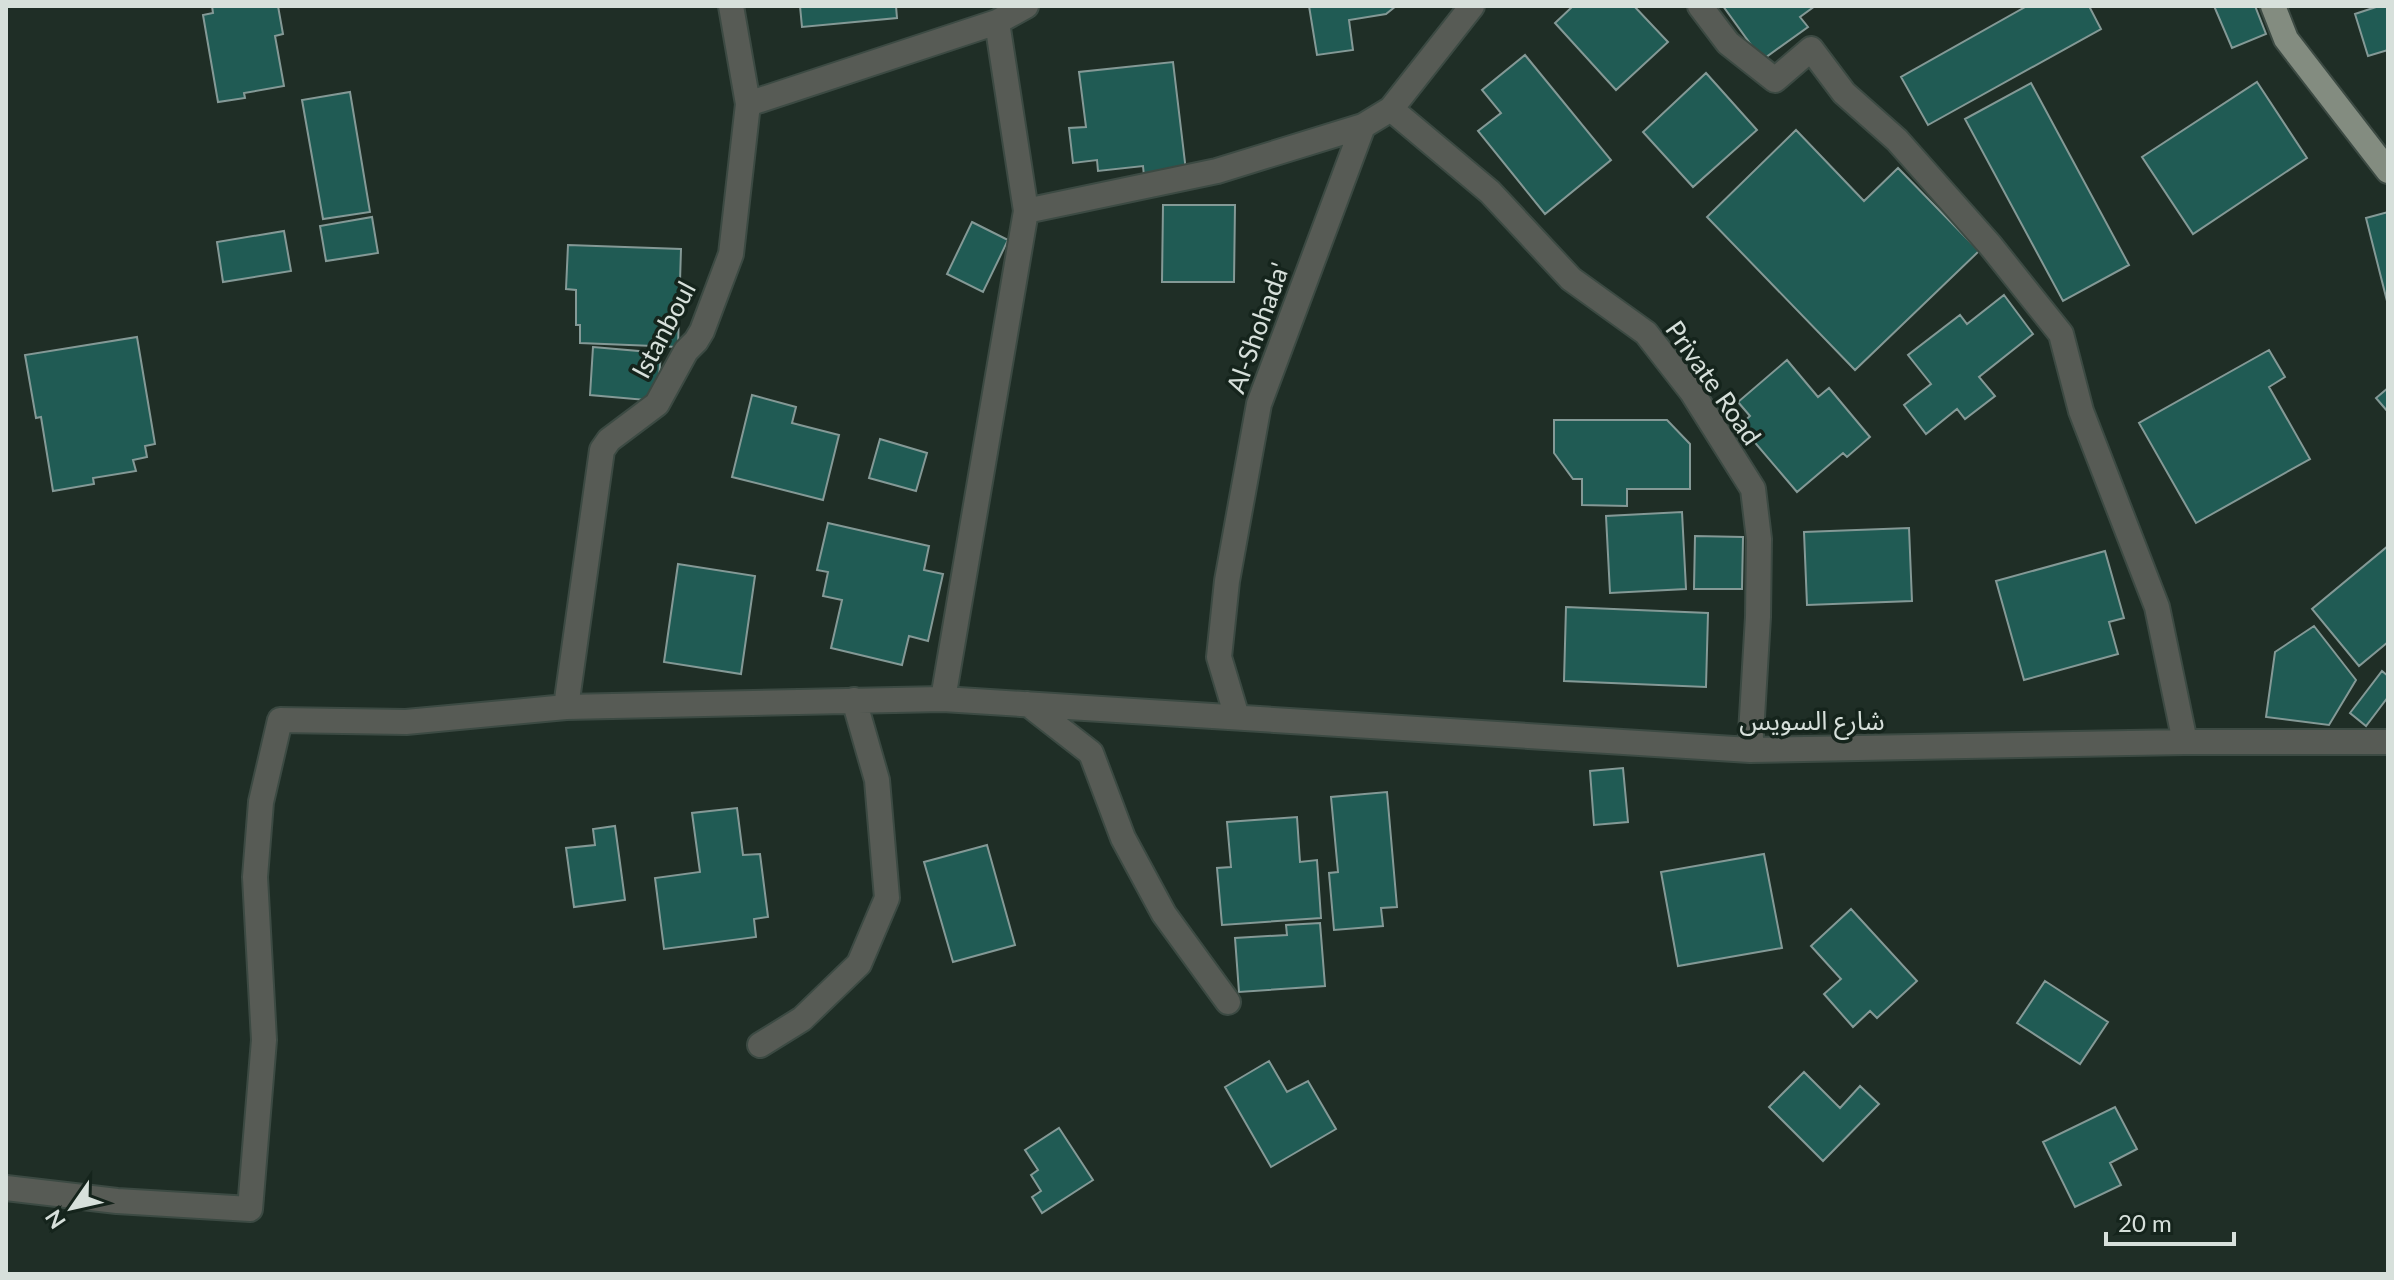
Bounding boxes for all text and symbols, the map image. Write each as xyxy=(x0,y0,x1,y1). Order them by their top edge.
street label: Al-Shohada' xyxy=(1219,258,1295,397)
street label: Istanboul xyxy=(624,276,702,383)
street label: Private Road xyxy=(1659,314,1768,451)
street label: شارع السويس xyxy=(1739,704,1885,740)
north arrow xyxy=(32,1168,112,1248)
scale bar xyxy=(2106,1196,2234,1246)
text: N xyxy=(39,1205,71,1234)
text: 20 m xyxy=(2118,1208,2172,1237)

